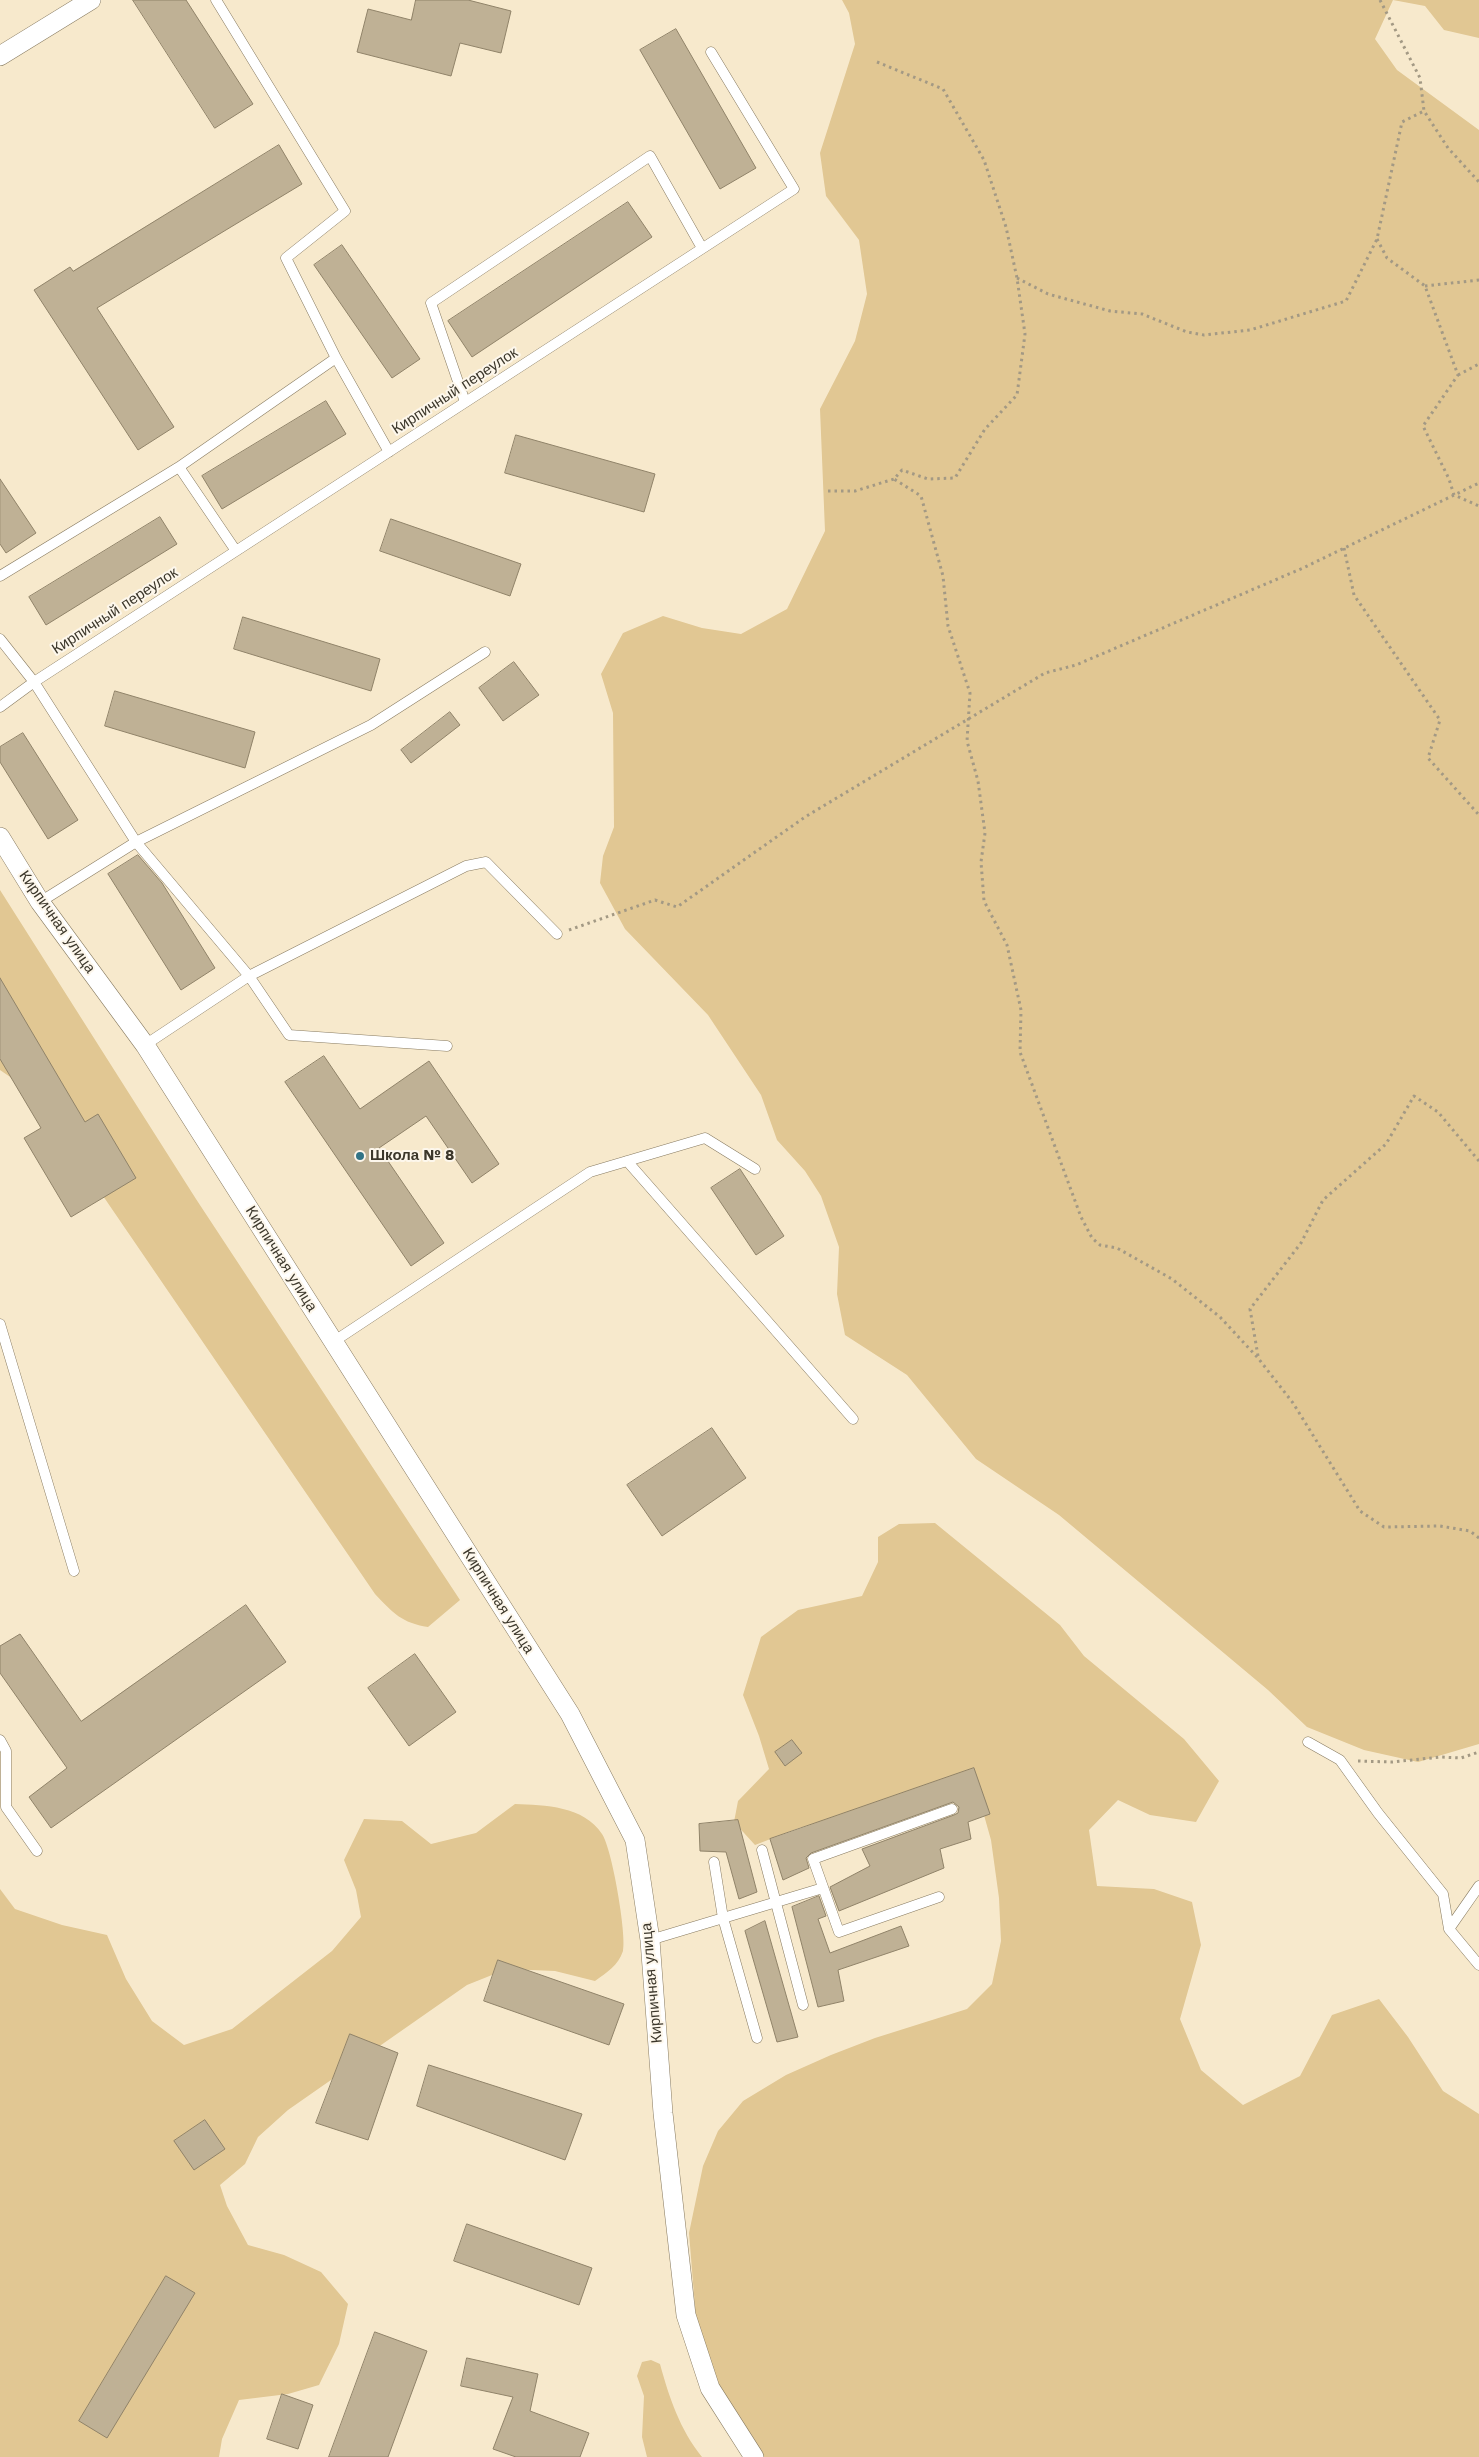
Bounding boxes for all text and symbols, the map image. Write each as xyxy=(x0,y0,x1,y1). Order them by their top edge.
street label: Кирпичный переулок xyxy=(389,344,521,438)
street label: Кирпичный переулок xyxy=(49,564,181,658)
street label: Кирпичная улица xyxy=(15,867,99,977)
place label: Школа № 8 xyxy=(370,1147,454,1165)
marker: Школа № 8 xyxy=(354,1150,366,1162)
street label: Кирпичная улица xyxy=(241,1203,321,1315)
street label: Кирпичная улица xyxy=(458,1545,538,1657)
street label: Кирпичная улица xyxy=(638,1922,666,2044)

